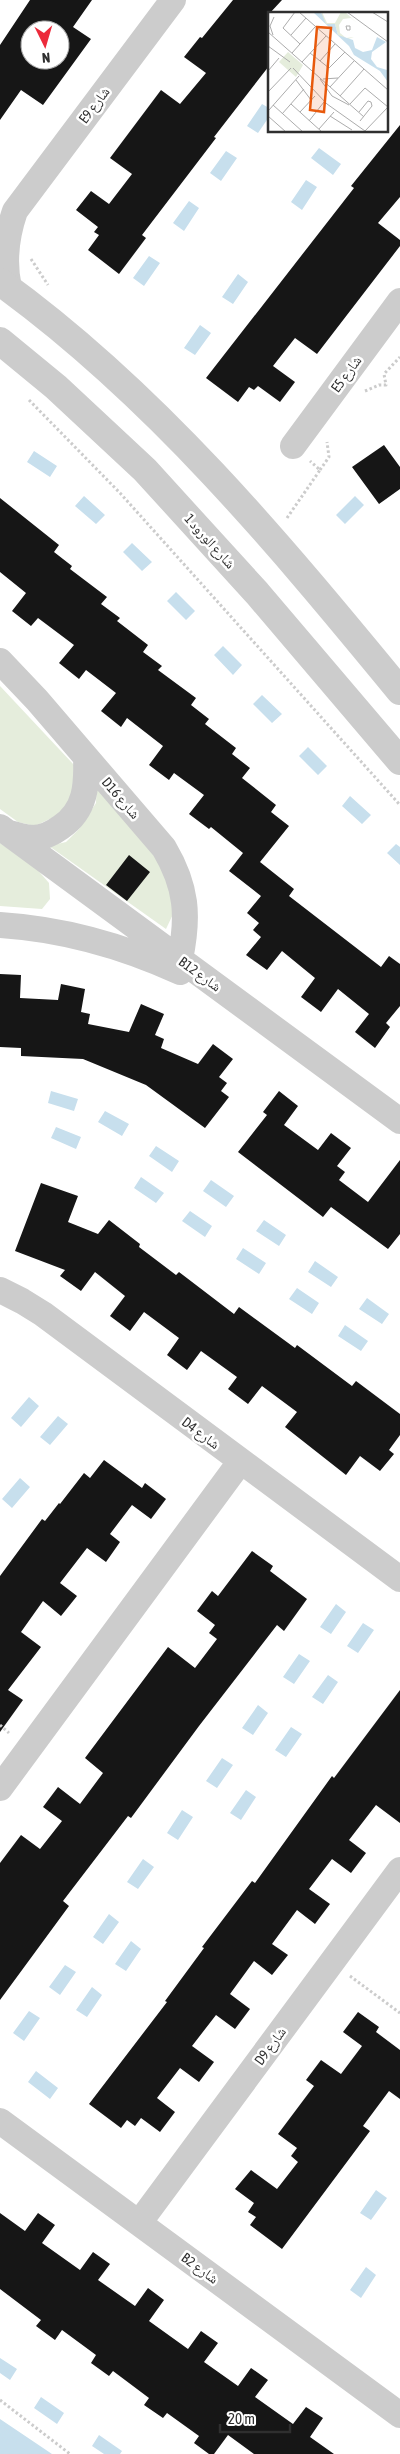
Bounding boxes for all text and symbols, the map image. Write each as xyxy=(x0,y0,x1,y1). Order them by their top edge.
inset map xyxy=(268,12,388,132)
north arrow xyxy=(20,20,70,70)
text: N xyxy=(41,50,51,66)
street label: E9 شارع xyxy=(75,84,114,127)
street label: E5 شارع xyxy=(327,353,366,397)
street label: شارع الورود 1 xyxy=(180,511,239,573)
street label: D16 شارع xyxy=(97,774,143,823)
street label: B12 شارع xyxy=(175,953,224,996)
street label: D4 شارع xyxy=(178,1414,223,1454)
street label: D9 شارع xyxy=(251,2024,291,2069)
street label: B2 شارع xyxy=(177,2249,222,2288)
scale bar xyxy=(220,2402,290,2434)
text: 20 m xyxy=(228,2410,255,2427)

